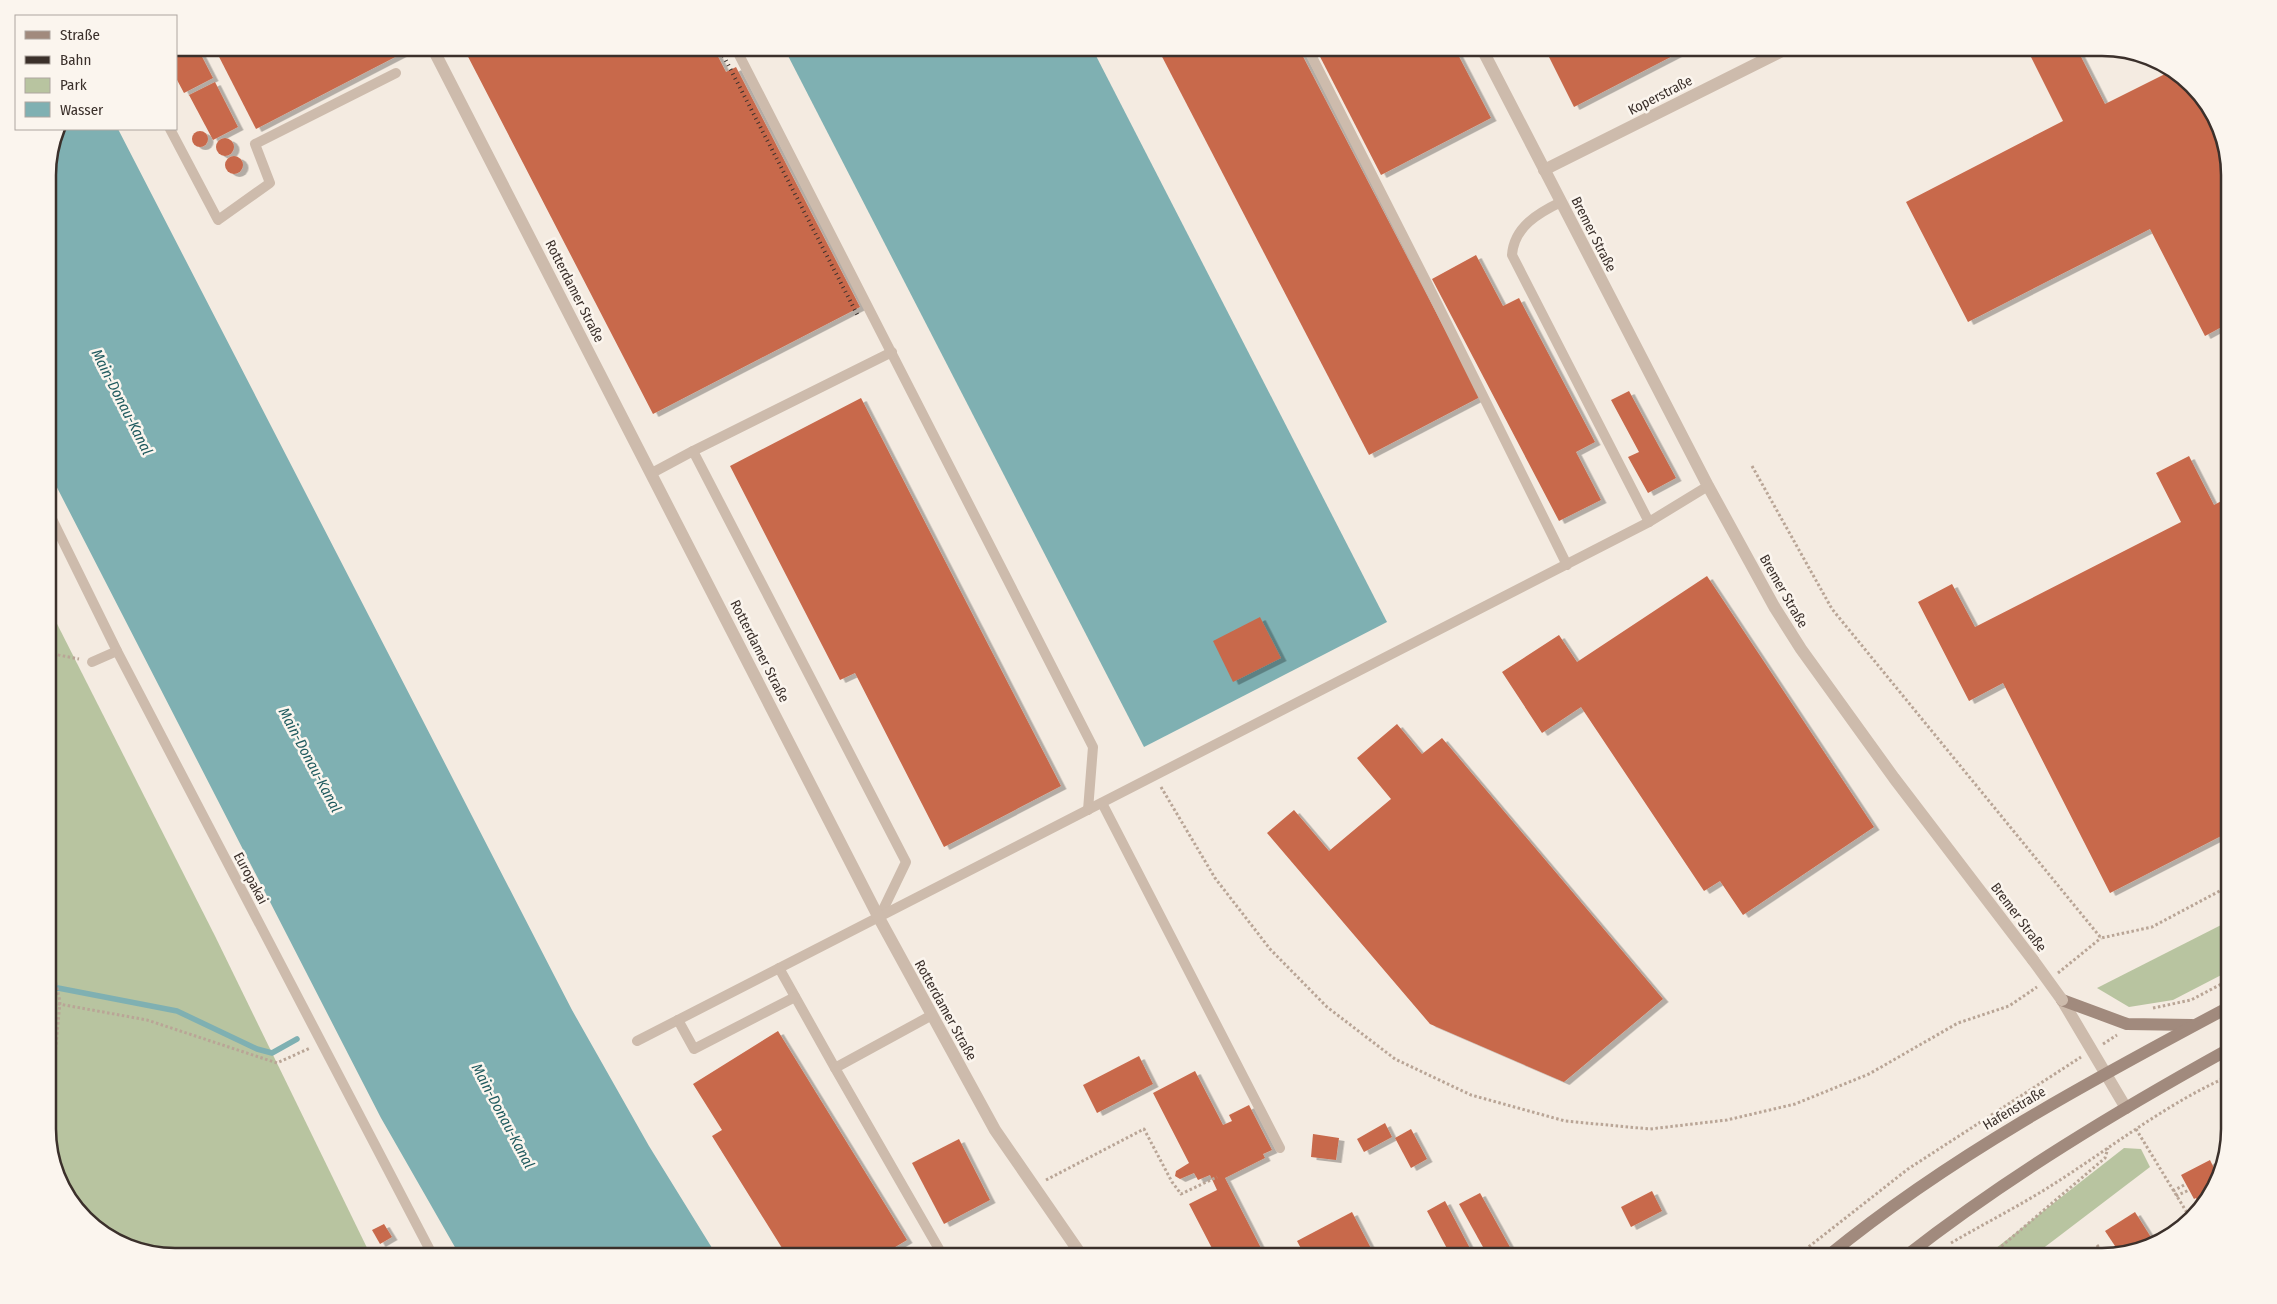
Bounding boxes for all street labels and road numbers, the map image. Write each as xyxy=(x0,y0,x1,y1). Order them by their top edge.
street label: Koperstraße xyxy=(1625,72,1695,119)
street label: Bremer Straße xyxy=(1567,194,1620,275)
street label: Rotterdamer Straße xyxy=(541,237,608,345)
street label: Bremer Straße xyxy=(1756,551,1812,631)
street label: Rotterdamer Straße xyxy=(726,597,793,705)
street label: Europakai xyxy=(230,849,271,907)
street label: Bremer Straße xyxy=(1987,879,2050,955)
street label: Rotterdamer Straße xyxy=(911,957,980,1064)
street label: Hafenstraße xyxy=(1980,1083,2049,1134)

